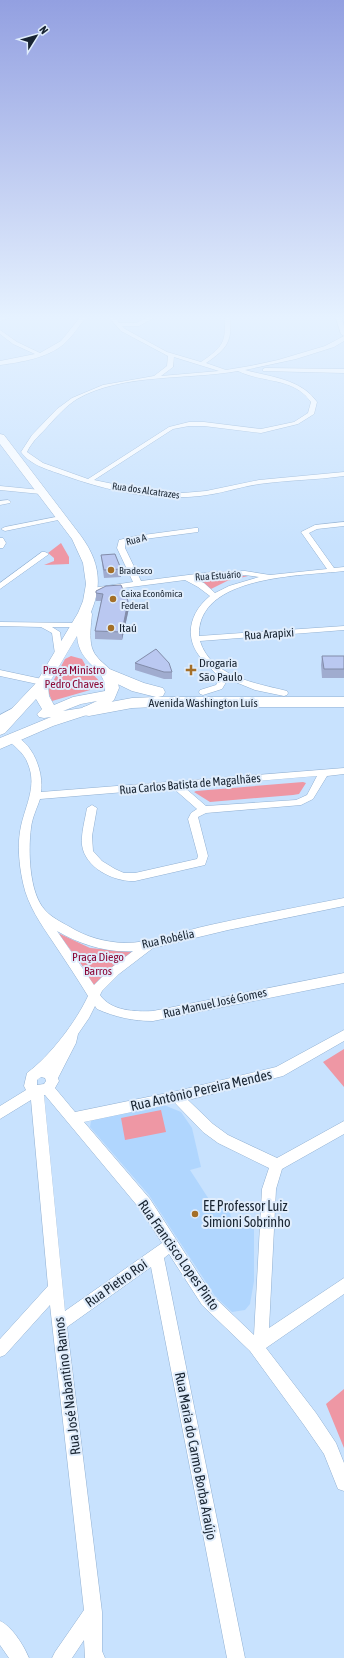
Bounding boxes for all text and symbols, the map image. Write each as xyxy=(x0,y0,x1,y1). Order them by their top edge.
north arrow xyxy=(16,16,56,56)
text: N xyxy=(37,24,51,36)
street label: Rua dos Alcatrazes xyxy=(112,480,181,501)
street label: Rua A xyxy=(125,532,148,547)
marker: Bradesco xyxy=(106,565,116,575)
place label: Bradesco xyxy=(119,565,153,576)
street label: Rua Estuário xyxy=(195,568,242,583)
place label: Caixa Econômica Federal xyxy=(121,588,183,611)
marker: Caixa Econômica Federal xyxy=(108,594,118,604)
place label: Itaú xyxy=(119,621,137,635)
marker: Itaú xyxy=(106,623,116,633)
street label: Rua Arapixi xyxy=(244,625,294,643)
place label: Drogaria São Paulo xyxy=(199,656,243,684)
park label: Praça Ministro Pedro Chaves xyxy=(43,663,106,691)
marker: Drogaria São Paulo xyxy=(186,665,196,675)
street label: Avenida Washington Luís xyxy=(148,696,258,710)
street label: Rua Carlos Batista de Magalhães xyxy=(119,771,261,797)
street label: Rua Robélia xyxy=(140,927,196,951)
park label: Praça Diego Barros xyxy=(72,950,124,978)
street label: Rua Manuel José Gomes xyxy=(162,985,268,1021)
street label: Rua Antônio Pereira Mendes xyxy=(129,1066,273,1114)
street label: Rua Francisco Lopes Pinto xyxy=(135,1197,223,1313)
place label: EE Professor Luiz Simioni Sobrinho xyxy=(203,1198,291,1230)
marker: EE Professor Luiz Simioni Sobrinho xyxy=(190,1209,200,1219)
street label: Rua Pietro Roi xyxy=(82,1256,150,1310)
street label: Rua José Nabantino Ramos xyxy=(51,1316,83,1456)
street label: Rua Maria do Carmo Borba Araújo xyxy=(172,1371,220,1541)

